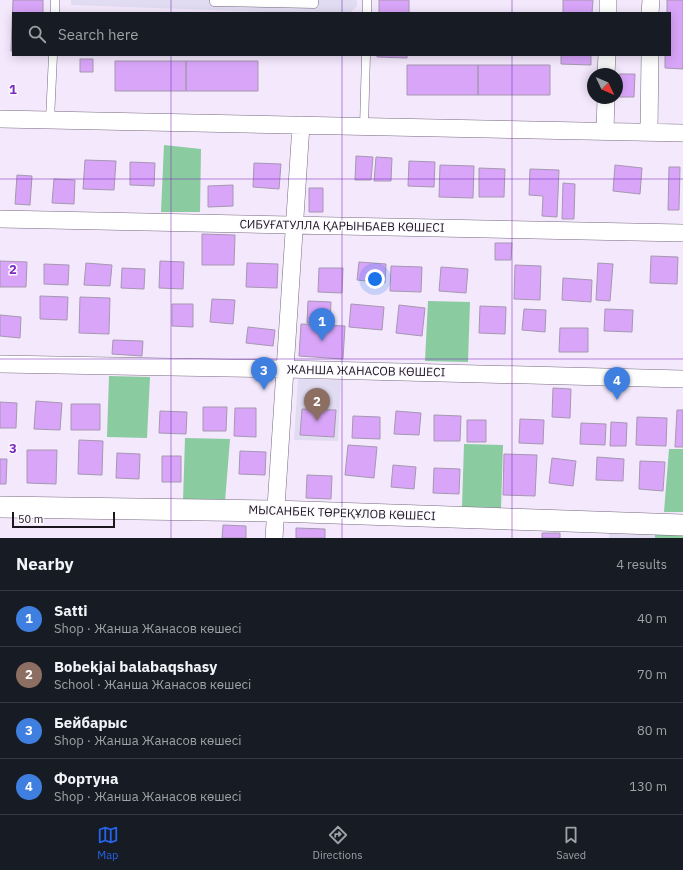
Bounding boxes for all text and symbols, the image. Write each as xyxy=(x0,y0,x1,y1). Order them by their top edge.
search box xyxy=(12,12,671,56)
icon: search xyxy=(26,23,48,45)
text: Search here xyxy=(58,25,138,44)
north arrow xyxy=(587,68,623,104)
text: 1 xyxy=(9,81,17,98)
street label: СИБУҒАТУЛЛА ҚАРЫНБАЕВ КӨШЕСІ xyxy=(239,216,445,235)
text: 2 xyxy=(9,261,17,278)
your location xyxy=(365,269,385,289)
pin: 1 xyxy=(309,308,335,341)
pin: 3 xyxy=(251,357,277,390)
street label: ЖАНША ЖАНАСОВ КӨШЕСІ xyxy=(287,362,446,379)
pin: 4 xyxy=(604,367,630,400)
pin: 2 xyxy=(304,388,330,421)
text: 3 xyxy=(9,440,17,457)
street label: МЫСАНБЕК ТӨРЕҚҰЛОВ КӨШЕСІ xyxy=(248,502,436,523)
scale bar xyxy=(12,510,115,529)
text: 50 m xyxy=(18,512,43,526)
text: Nearby xyxy=(16,553,74,575)
text: 4 results xyxy=(616,556,667,573)
text: Satti xyxy=(54,601,88,620)
text: 1 xyxy=(25,610,33,627)
text: 40 m xyxy=(637,610,667,627)
text: Shop · Жанша Жанасов көшесі xyxy=(54,620,242,637)
text: Bobekjai balabaqshasy xyxy=(54,657,217,676)
text: 2 xyxy=(25,666,33,683)
text: 70 m xyxy=(637,666,667,683)
text: School · Жанша Жанасов көшесі xyxy=(54,676,251,693)
text: Бейбарыс xyxy=(54,713,128,732)
text: 3 xyxy=(25,722,33,739)
text: 80 m xyxy=(637,722,667,739)
text: Shop · Жанша Жанасов көшесі xyxy=(54,732,242,749)
text: Фортуна xyxy=(54,769,118,788)
text: 4 xyxy=(25,778,33,795)
text: 130 m xyxy=(629,778,667,795)
text: Shop · Жанша Жанасов көшесі xyxy=(54,788,242,805)
tab: Map xyxy=(97,824,119,862)
tab: Directions xyxy=(313,824,363,862)
tab: Saved xyxy=(556,824,586,862)

